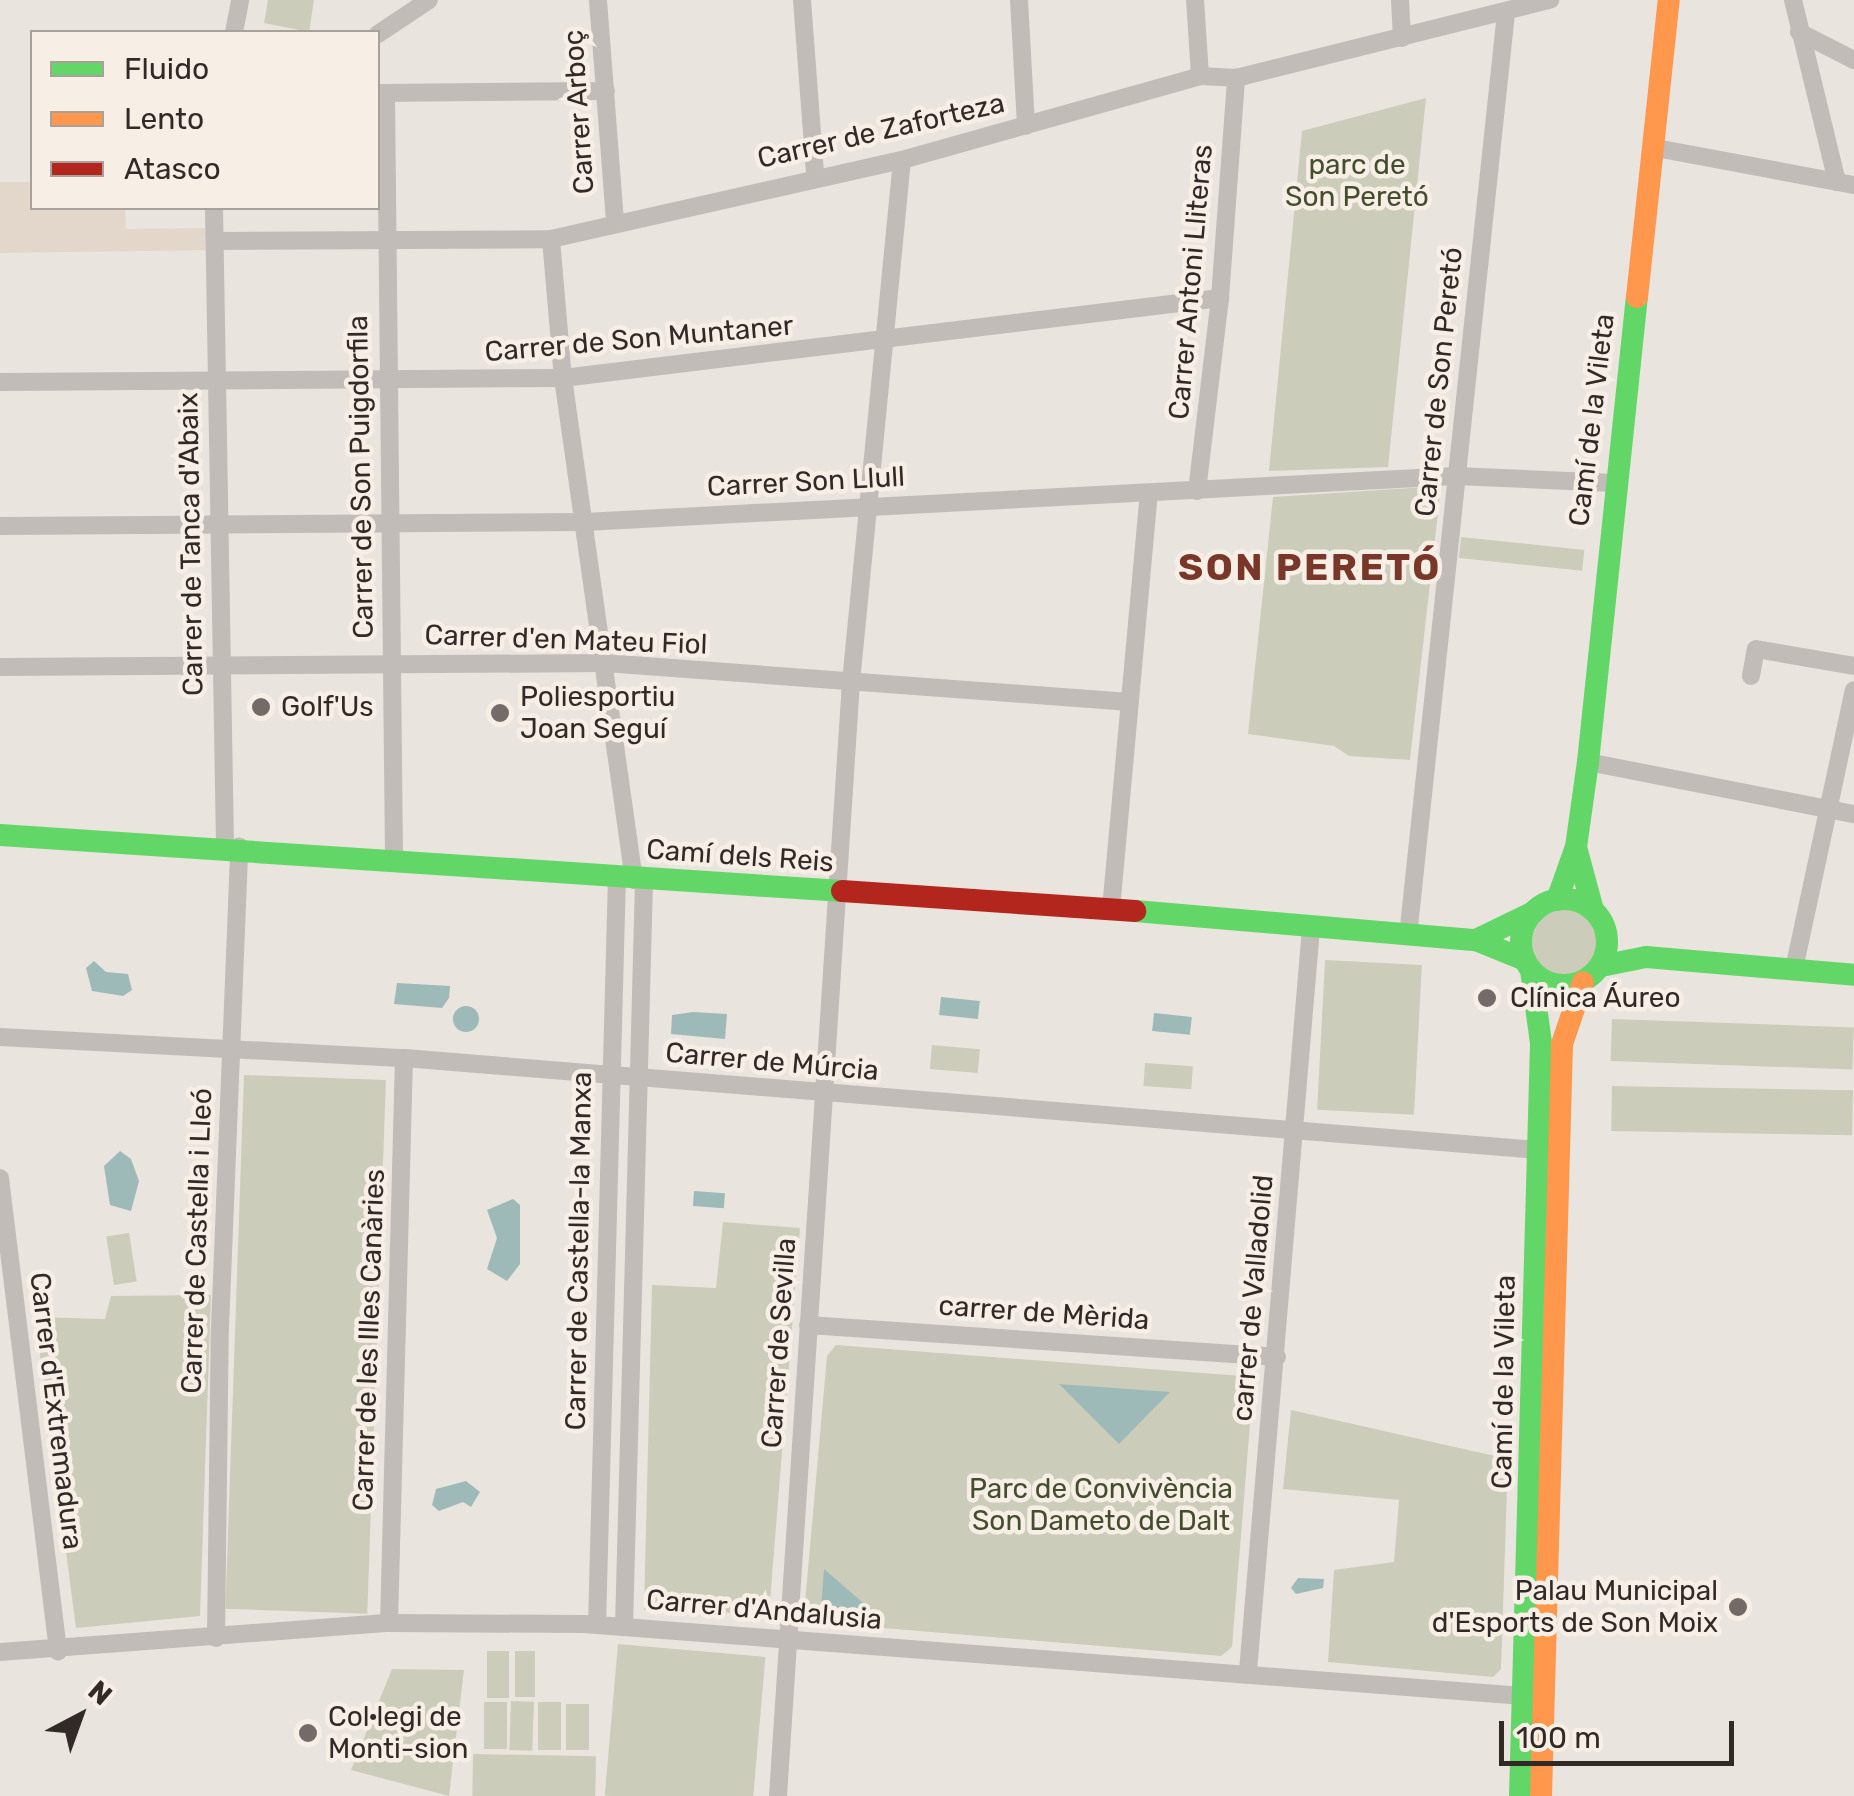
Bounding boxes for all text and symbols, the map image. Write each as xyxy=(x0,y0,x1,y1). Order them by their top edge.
street label: Carrer Arboç xyxy=(556,28,602,196)
legend xyxy=(30,30,380,210)
text: Fluido xyxy=(124,51,209,87)
street label: Carrer de Zaforteza xyxy=(754,86,1008,176)
text: Lento xyxy=(124,101,204,137)
street label: Carrer Antoni Lliteras xyxy=(1162,142,1220,422)
park label: parc de Son Peretó xyxy=(1285,148,1429,214)
text: Atasco xyxy=(124,151,221,187)
street label: Carrer de Son Peretó xyxy=(1408,245,1470,519)
street label: Carrer de Son Muntaner xyxy=(483,309,795,369)
street label: Camí de la Vileta xyxy=(1562,311,1622,529)
street label: Carrer de Son Puigdorfila xyxy=(341,315,381,639)
street label: Carrer de Tanca d'Abaix xyxy=(172,391,210,697)
street label: Carrer Son Llull xyxy=(706,460,906,504)
district label: SON PERETÓ xyxy=(1178,545,1442,591)
street label: Carrer d'en Mateu Fiol xyxy=(424,618,708,662)
place label: Poliesportiu Joan Seguí xyxy=(520,680,675,746)
place label: Golf'Us xyxy=(281,690,374,724)
marker: Golf'Us xyxy=(250,696,272,718)
marker: Poliesportiu Joan Seguí xyxy=(489,702,511,724)
street label: Camí dels Reis xyxy=(645,833,835,879)
place label: Clínica Áureo xyxy=(1510,981,1681,1015)
marker: Clínica Áureo xyxy=(1474,985,1500,1011)
street label: Carrer de Múrcia xyxy=(664,1036,880,1088)
street label: Carrer de Castella-la Manxa xyxy=(559,1071,599,1431)
street label: Carrer de Castella i Lleó xyxy=(175,1087,219,1395)
street label: Carrer de les Illes Canàries xyxy=(346,1168,392,1512)
street label: carrer de Valladolid xyxy=(1225,1173,1281,1423)
street label: Carrer de Sevilla xyxy=(755,1236,803,1450)
street label: Carrer d'Extremadura xyxy=(22,1270,90,1552)
street label: Camí de la Vileta xyxy=(1485,1274,1523,1490)
street label: carrer de Mèrida xyxy=(937,1289,1151,1337)
park label: Parc de Convivència Son Dameto de Dalt xyxy=(969,1472,1233,1538)
place label: Palau Municipal d'Esports de Son Moix xyxy=(1432,1574,1718,1640)
street label: Carrer d'Andalusia xyxy=(644,1583,884,1637)
marker: Palau Municipal d'Esports de Son Moix xyxy=(1727,1596,1749,1618)
north arrow xyxy=(30,1666,130,1766)
text: N xyxy=(82,1674,118,1712)
place label: Col·legi de Monti-sion xyxy=(328,1700,468,1766)
scale bar xyxy=(1504,1701,1739,1763)
text: 100 m xyxy=(1516,1720,1601,1756)
marker: Col·legi de Monti-sion xyxy=(297,1722,319,1744)

